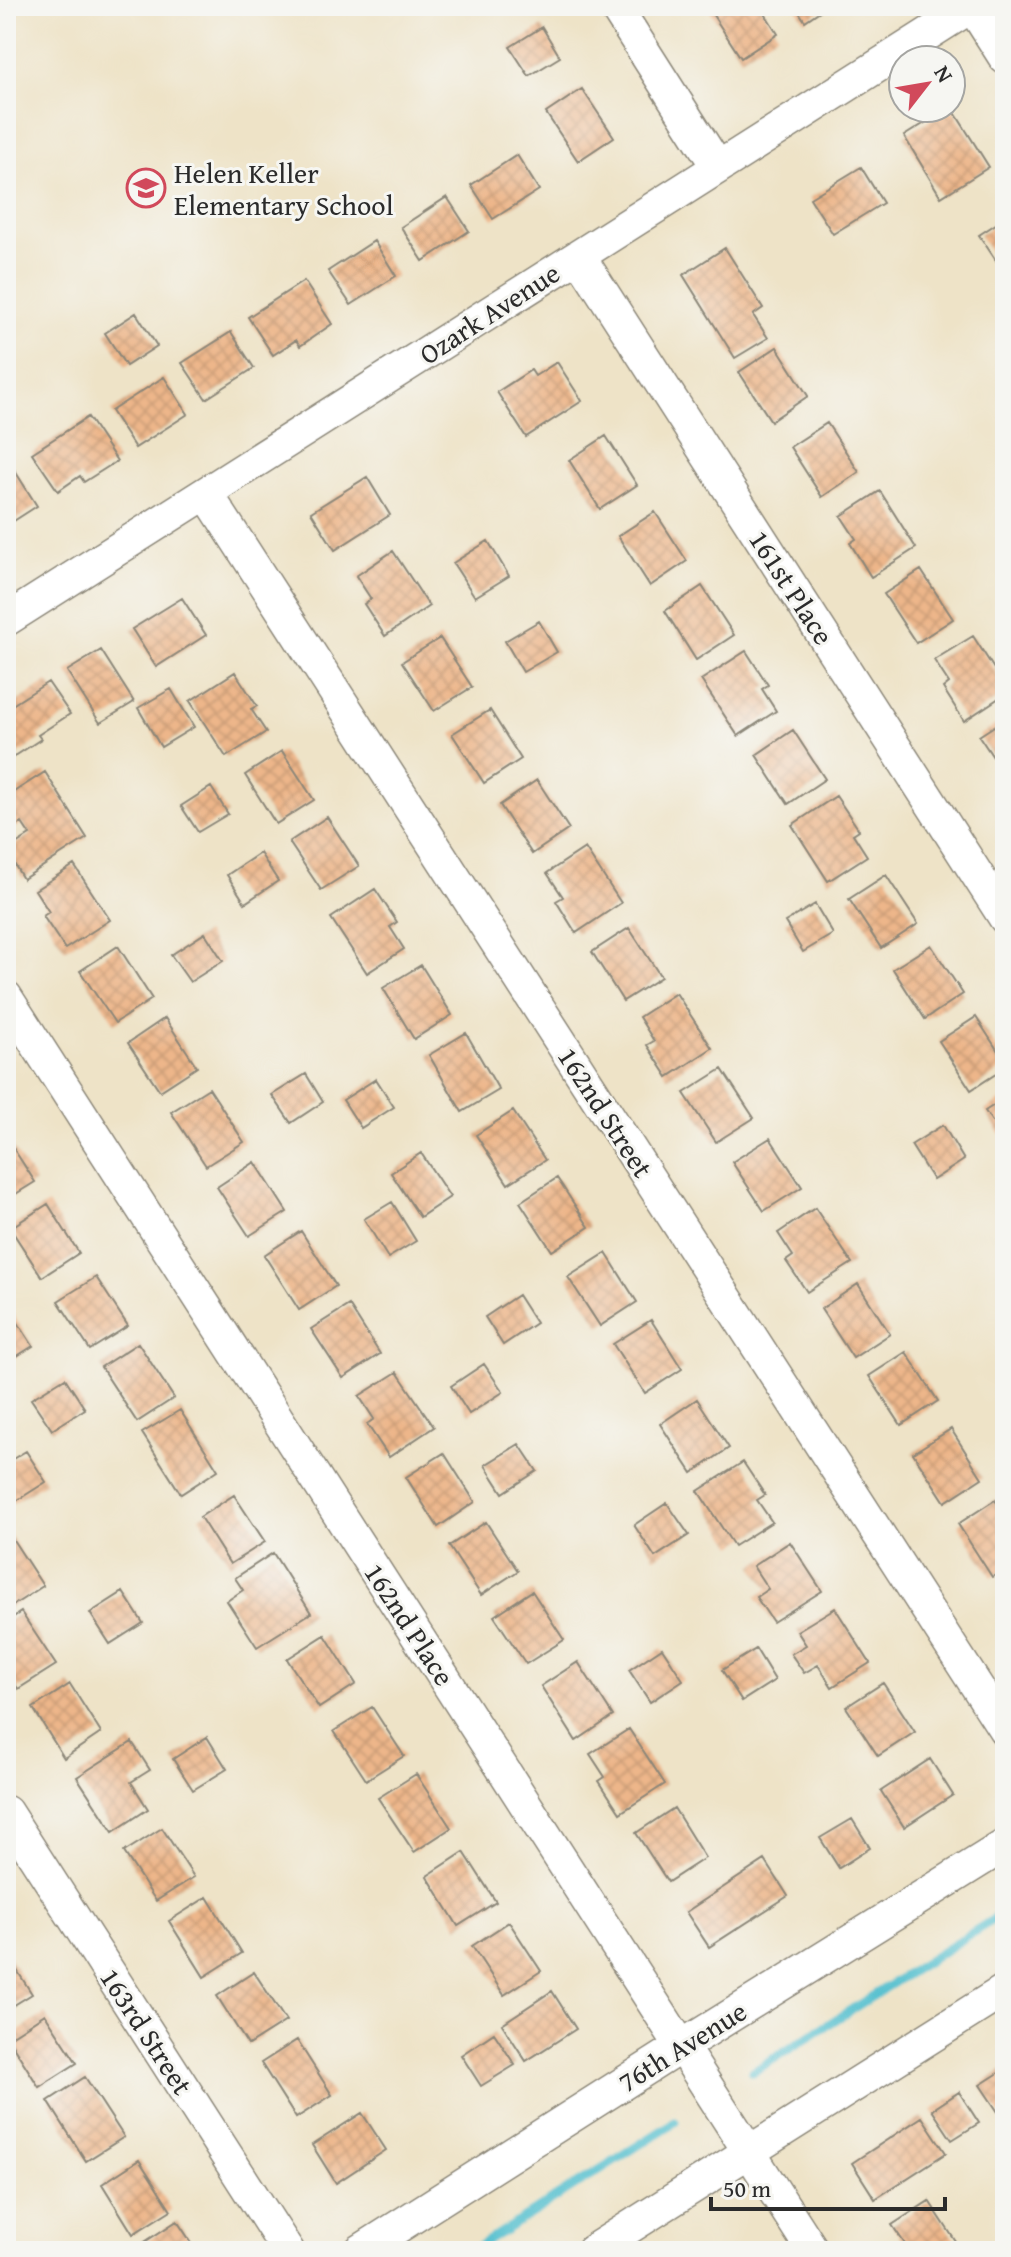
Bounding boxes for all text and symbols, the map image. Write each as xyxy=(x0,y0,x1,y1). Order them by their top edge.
north arrow xyxy=(887,44,967,124)
text: N xyxy=(927,59,962,88)
place label: Helen Keller Elementary School xyxy=(174,152,394,225)
school or university icon: Helen Keller Elementary School xyxy=(125,167,167,209)
street label: Ozark Avenue xyxy=(411,252,567,374)
street label: 161st Place xyxy=(740,522,844,652)
street label: 162nd Street xyxy=(548,1039,664,1185)
street label: 162nd Place xyxy=(355,1555,465,1693)
street label: 163rd Street xyxy=(91,1960,203,2102)
street label: 76th Avenue xyxy=(610,1990,754,2102)
scale bar xyxy=(711,2161,945,2211)
text: 50 m xyxy=(723,2171,771,2206)

